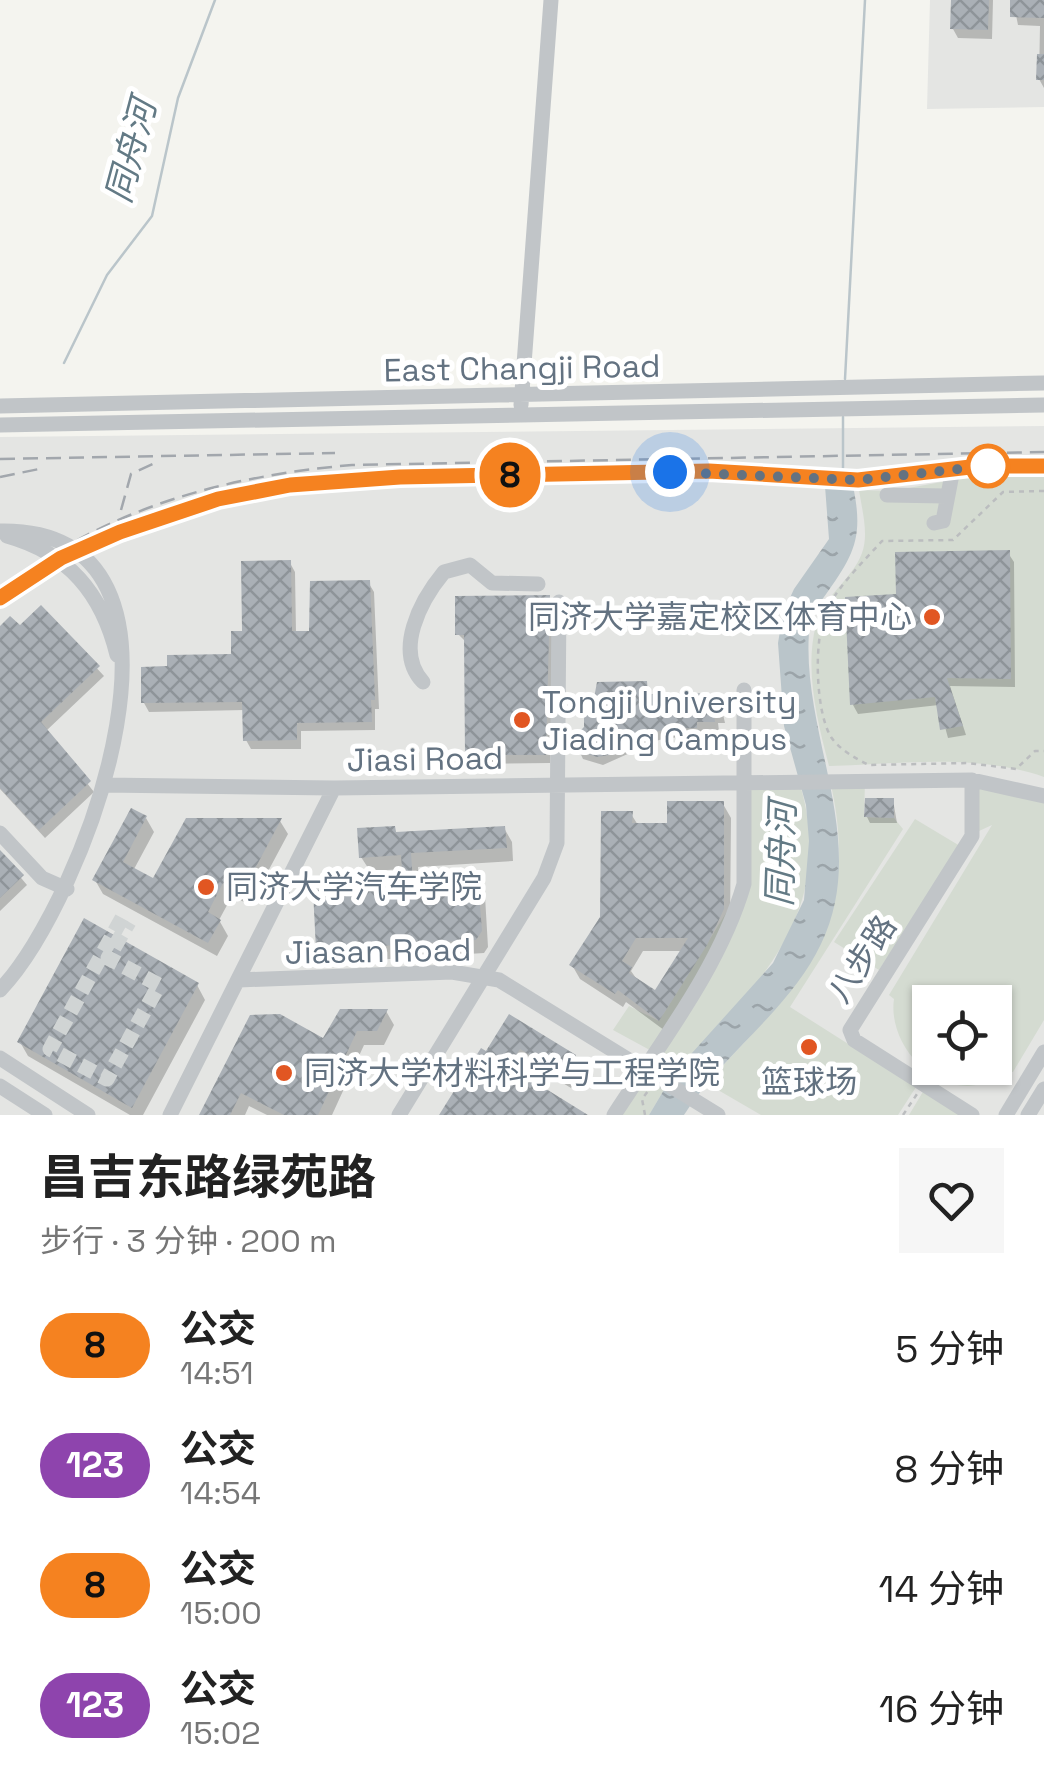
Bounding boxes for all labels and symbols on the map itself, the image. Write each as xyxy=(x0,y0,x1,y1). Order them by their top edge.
water label: 同舟河 xyxy=(96,89,167,207)
street label: East Changji Road xyxy=(383,346,661,390)
line badge: 8 xyxy=(478,442,542,508)
unlabelled marker xyxy=(967,445,1009,487)
your location xyxy=(645,447,695,497)
place label: 同济大学嘉定校区体育中心 xyxy=(528,597,912,637)
marker: 同济大学嘉定校区体育中心 xyxy=(921,606,943,628)
place label: Tongji University Jiading Campus xyxy=(542,682,797,759)
marker: Tongji University Jiading Campus xyxy=(511,709,533,731)
street label: Jiasi Road xyxy=(346,738,504,780)
water label: 同舟河 xyxy=(757,795,805,907)
place label: 同济大学汽车学院 xyxy=(226,867,482,907)
marker: 同济大学汽车学院 xyxy=(195,876,217,898)
street label: 八步路 xyxy=(819,908,905,1010)
street label: Jiasan Road xyxy=(284,929,472,973)
marker: 篮球场 xyxy=(798,1036,820,1058)
place label: 同济大学材料科学与工程学院 xyxy=(304,1053,720,1093)
marker: 同济大学材料科学与工程学院 xyxy=(273,1062,295,1084)
place label: 篮球场 xyxy=(761,1062,857,1102)

